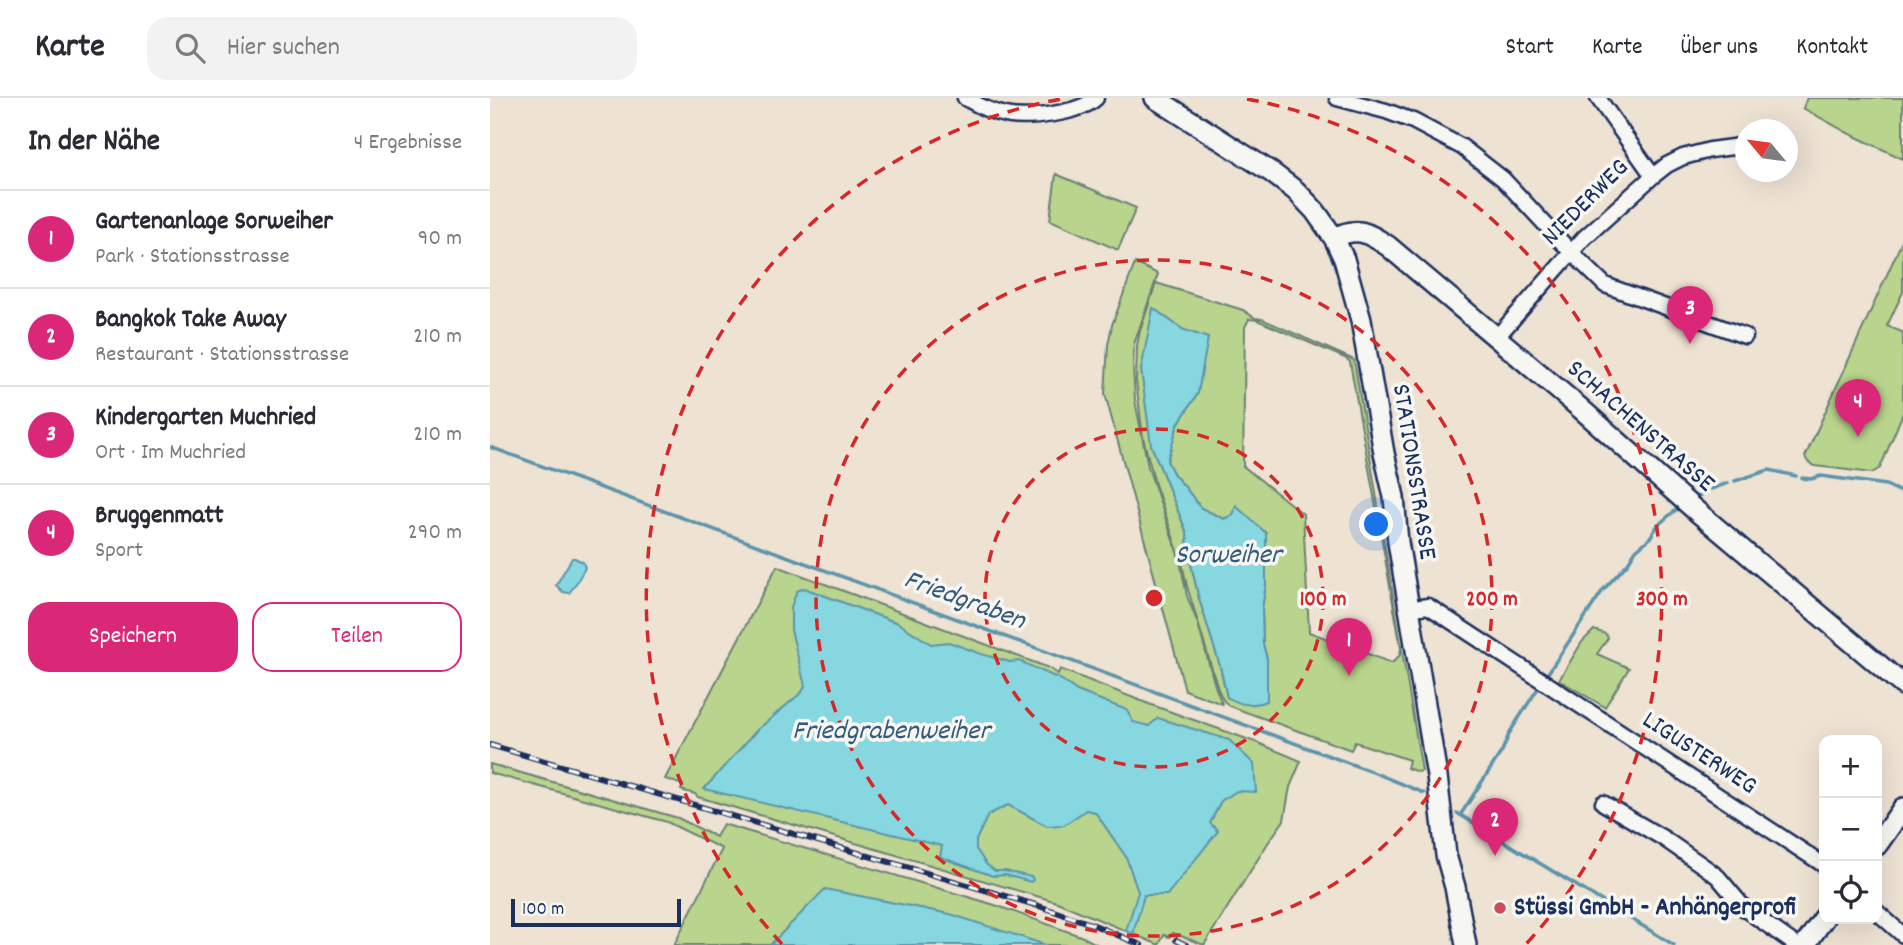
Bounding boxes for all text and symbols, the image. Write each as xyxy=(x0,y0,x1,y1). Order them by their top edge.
search box xyxy=(147,17,637,80)
text: Karte xyxy=(35,25,105,72)
icon: search xyxy=(171,29,209,67)
text: Hier suchen xyxy=(227,30,340,67)
text: Start xyxy=(1505,31,1554,65)
text: Karte xyxy=(1592,31,1643,65)
text: Über uns xyxy=(1681,31,1758,65)
text: Kontakt xyxy=(1796,31,1868,65)
north arrow xyxy=(1735,119,1798,182)
text: In der Nähe xyxy=(28,122,160,165)
text: 4 Ergebnisse xyxy=(354,127,462,160)
street label: NIEDERWEG xyxy=(1534,151,1638,255)
text: Gartenanlage Sorweiher xyxy=(95,204,333,241)
text: 1 xyxy=(48,223,54,256)
text: 90 m xyxy=(418,223,462,256)
text: Park · Stationsstrasse xyxy=(95,241,290,274)
pin: 3 xyxy=(1667,286,1713,344)
text: Bangkok Take Away xyxy=(95,302,286,339)
text: 2 xyxy=(46,321,56,354)
text: 210 m xyxy=(413,321,462,354)
text: Restaurant · Stationsstrasse xyxy=(95,339,349,372)
street label: SCHACHENSTRASSE xyxy=(1558,352,1722,502)
pin: 4 xyxy=(1835,379,1881,437)
street label: STATIONSSTRASSE xyxy=(1381,382,1445,563)
text: Kindergarten Muchried xyxy=(95,400,316,437)
text: 3 xyxy=(46,419,56,452)
text: 210 m xyxy=(413,419,462,452)
text: Ort · Im Muchried xyxy=(95,437,246,470)
text: Bruggenmatt xyxy=(95,498,224,535)
your location xyxy=(1359,507,1393,541)
text: 4 xyxy=(46,517,56,550)
text: 290 m xyxy=(408,517,462,550)
text: Sport xyxy=(95,535,143,568)
water label: Sorweiher xyxy=(1175,537,1285,577)
water label: Friedgraben xyxy=(898,562,1031,643)
centre of rings xyxy=(1142,586,1166,610)
text: 100 m xyxy=(1300,586,1346,616)
text: 200 m xyxy=(1466,586,1518,616)
text: 300 m xyxy=(1636,586,1688,616)
button: Speichern xyxy=(28,602,238,672)
button: Teilen xyxy=(252,602,462,672)
pin: 1 xyxy=(1326,618,1372,676)
street label: LIGUSTERWEG xyxy=(1634,703,1764,805)
water label: Friedgrabenweiher xyxy=(792,713,993,753)
map controls xyxy=(1819,735,1882,924)
button: + xyxy=(1819,735,1882,798)
pin: 2 xyxy=(1472,798,1518,856)
button: − xyxy=(1819,798,1882,861)
button: locate xyxy=(1819,861,1882,924)
place label: Stüssi GmbH - Anhängerprofi xyxy=(1514,890,1796,927)
scale bar xyxy=(511,896,681,928)
text: 100 m xyxy=(522,897,564,924)
marker: Stüssi GmbH - Anhängerprofi xyxy=(1492,900,1508,916)

